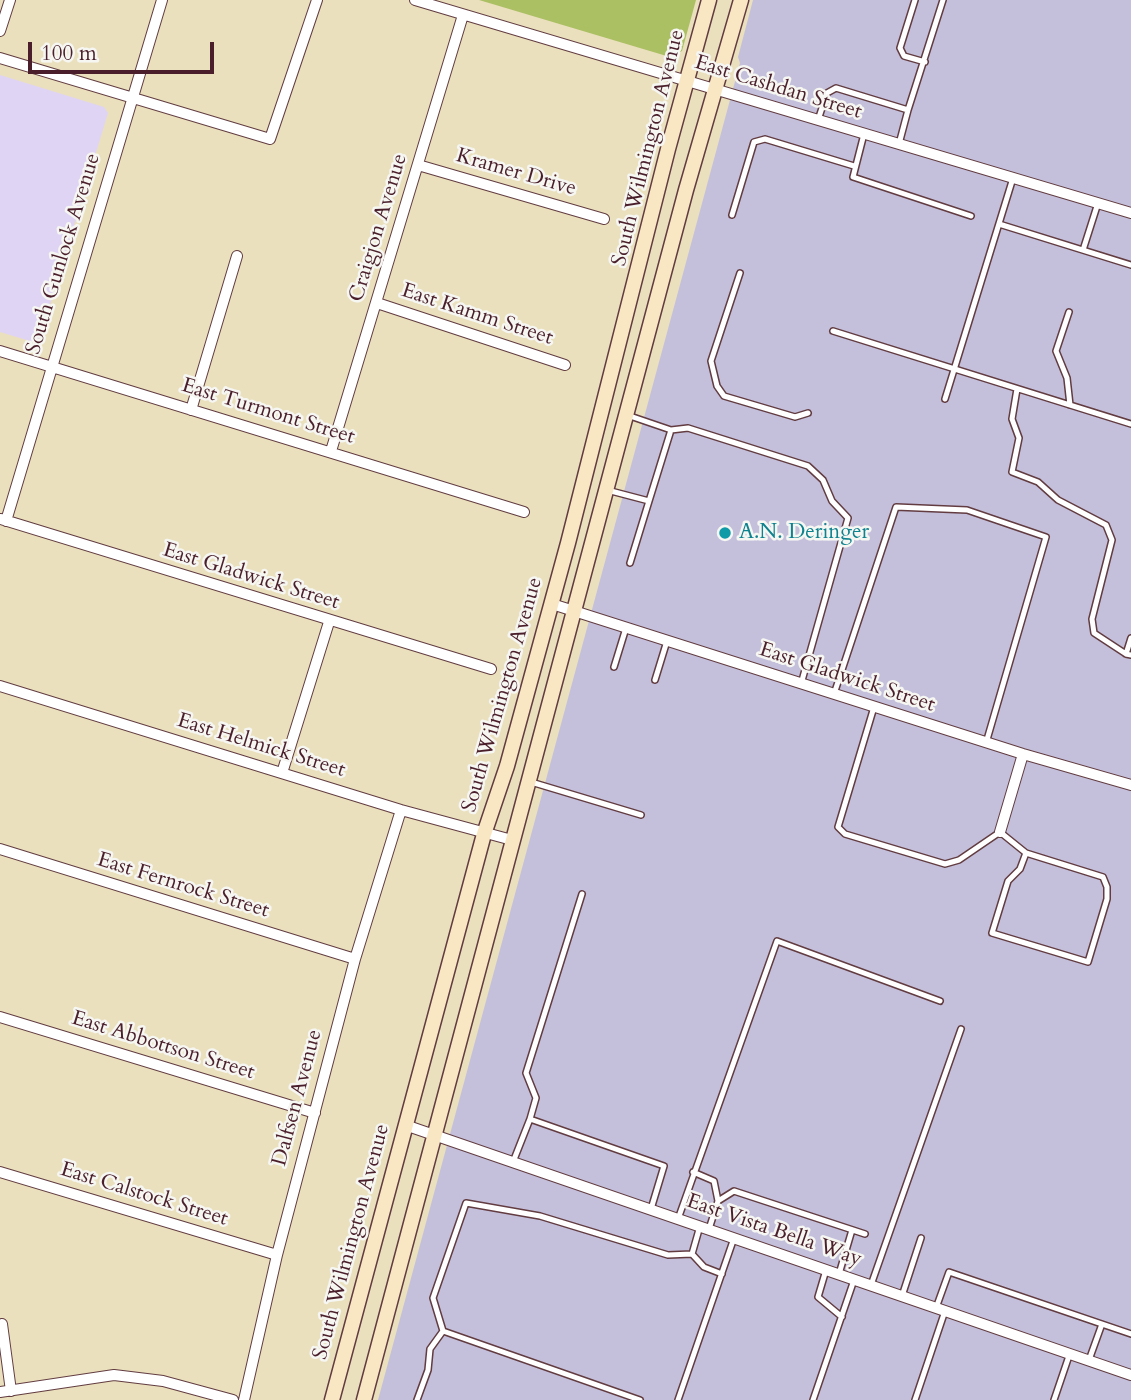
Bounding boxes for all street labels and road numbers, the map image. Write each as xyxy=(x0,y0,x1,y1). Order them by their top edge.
street label: South Wilmington Avenue xyxy=(607,27,691,269)
street label: East Cashdan Street xyxy=(691,51,865,125)
street label: Kramer Drive xyxy=(453,144,579,202)
street label: South Gunlock Avenue xyxy=(21,151,107,357)
street label: Craigjon Avenue xyxy=(345,151,413,305)
street label: East Kamm Street xyxy=(398,279,556,351)
street label: East Turmont Street xyxy=(178,374,358,450)
street label: East Gladwick Street xyxy=(160,538,342,616)
street label: South Wilmington Avenue xyxy=(457,575,549,815)
street label: East Gladwick Street xyxy=(756,638,938,718)
street label: East Helmick Street xyxy=(174,708,348,784)
street label: East Fernrock Street xyxy=(94,848,272,924)
street label: East Abbottson Street xyxy=(69,1006,257,1086)
street label: Dalfsen Avenue xyxy=(268,1027,328,1169)
street label: South Wilmington Avenue xyxy=(308,1122,396,1362)
street label: East Calstock Street xyxy=(57,1158,231,1232)
street label: East Vista Bella Way xyxy=(683,1189,865,1273)

